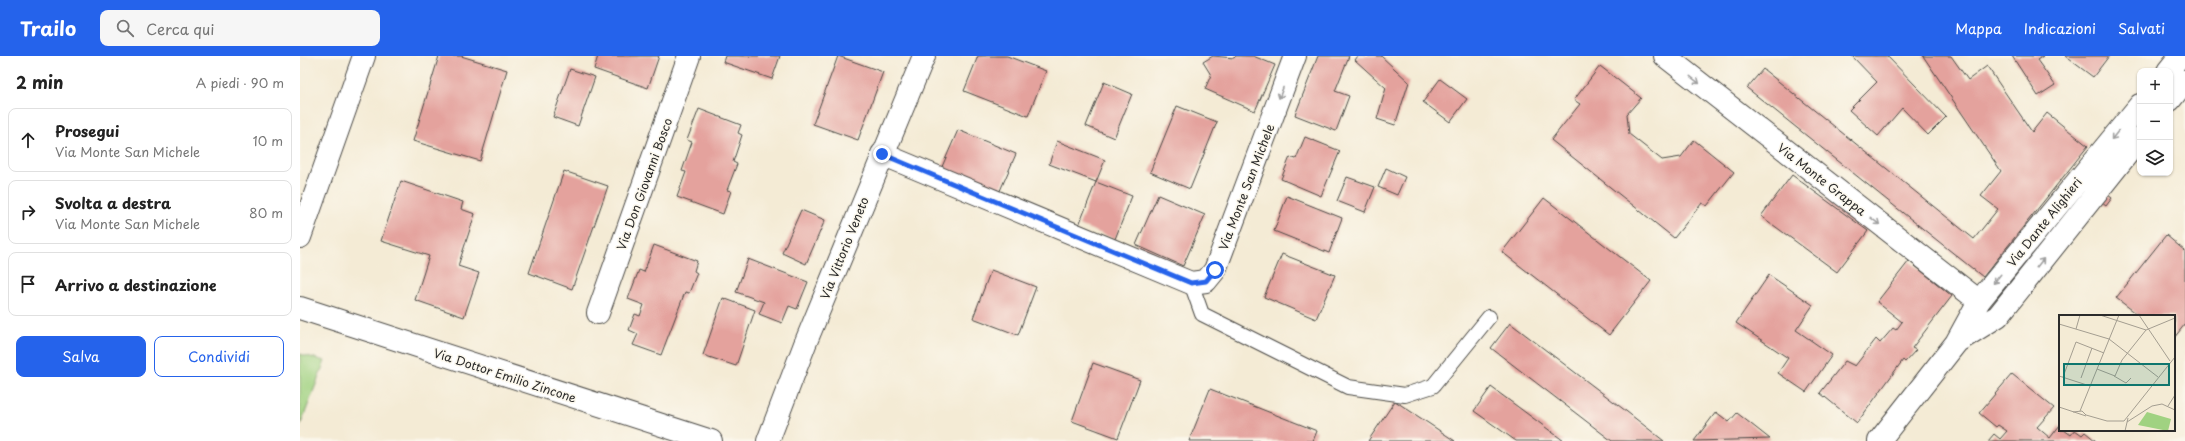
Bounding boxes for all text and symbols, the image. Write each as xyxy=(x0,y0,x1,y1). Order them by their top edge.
search box xyxy=(100,10,380,46)
text: Trailo xyxy=(20,14,76,42)
icon: search xyxy=(114,17,136,39)
text: Cerca qui xyxy=(146,17,215,40)
text: Mappa xyxy=(1955,18,2002,39)
text: Indicazioni xyxy=(2024,18,2096,39)
text: Salvati xyxy=(2118,18,2165,39)
map controls xyxy=(2137,68,2173,176)
button: + xyxy=(2137,68,2173,104)
text: 2 min xyxy=(16,69,63,95)
text: A piedi · 90 m xyxy=(196,73,284,92)
one-way arrow xyxy=(1690,76,1701,84)
one-way arrow xyxy=(1277,86,1285,98)
button: − xyxy=(2137,104,2173,140)
street label: Via Don Giovanni Bosco xyxy=(612,115,676,253)
text: Prosegui xyxy=(55,119,119,142)
street label: Via Monte San Michele xyxy=(1214,121,1279,253)
icon: ahead xyxy=(17,129,39,151)
one-way arrow xyxy=(2111,130,2120,141)
text: 10 m xyxy=(253,131,283,150)
street label: Via Monte Grappa xyxy=(1774,139,1870,220)
button: layers xyxy=(2137,140,2173,176)
text: Via Monte San Michele xyxy=(55,142,200,161)
route end xyxy=(873,145,891,163)
street label: Via Dante Alighieri xyxy=(2002,173,2086,271)
text: Svolta a destra xyxy=(55,191,171,214)
street label: Via Vittorio Veneto xyxy=(815,194,873,302)
icon: right xyxy=(17,201,39,223)
text: 80 m xyxy=(249,203,283,222)
text: Via Monte San Michele xyxy=(55,214,200,233)
one-way arrow xyxy=(1869,216,1880,225)
one-way arrow xyxy=(2036,258,2044,269)
route start xyxy=(1206,261,1224,279)
icon: arrive xyxy=(17,273,39,295)
text: Arrivo a destinazione xyxy=(55,273,217,296)
one-way arrow xyxy=(1993,274,2002,284)
inset map xyxy=(2059,315,2175,431)
button: Salva xyxy=(16,336,146,377)
button: Condividi xyxy=(154,336,284,377)
street label: Via Dottor Emilio Zincone xyxy=(431,343,579,407)

